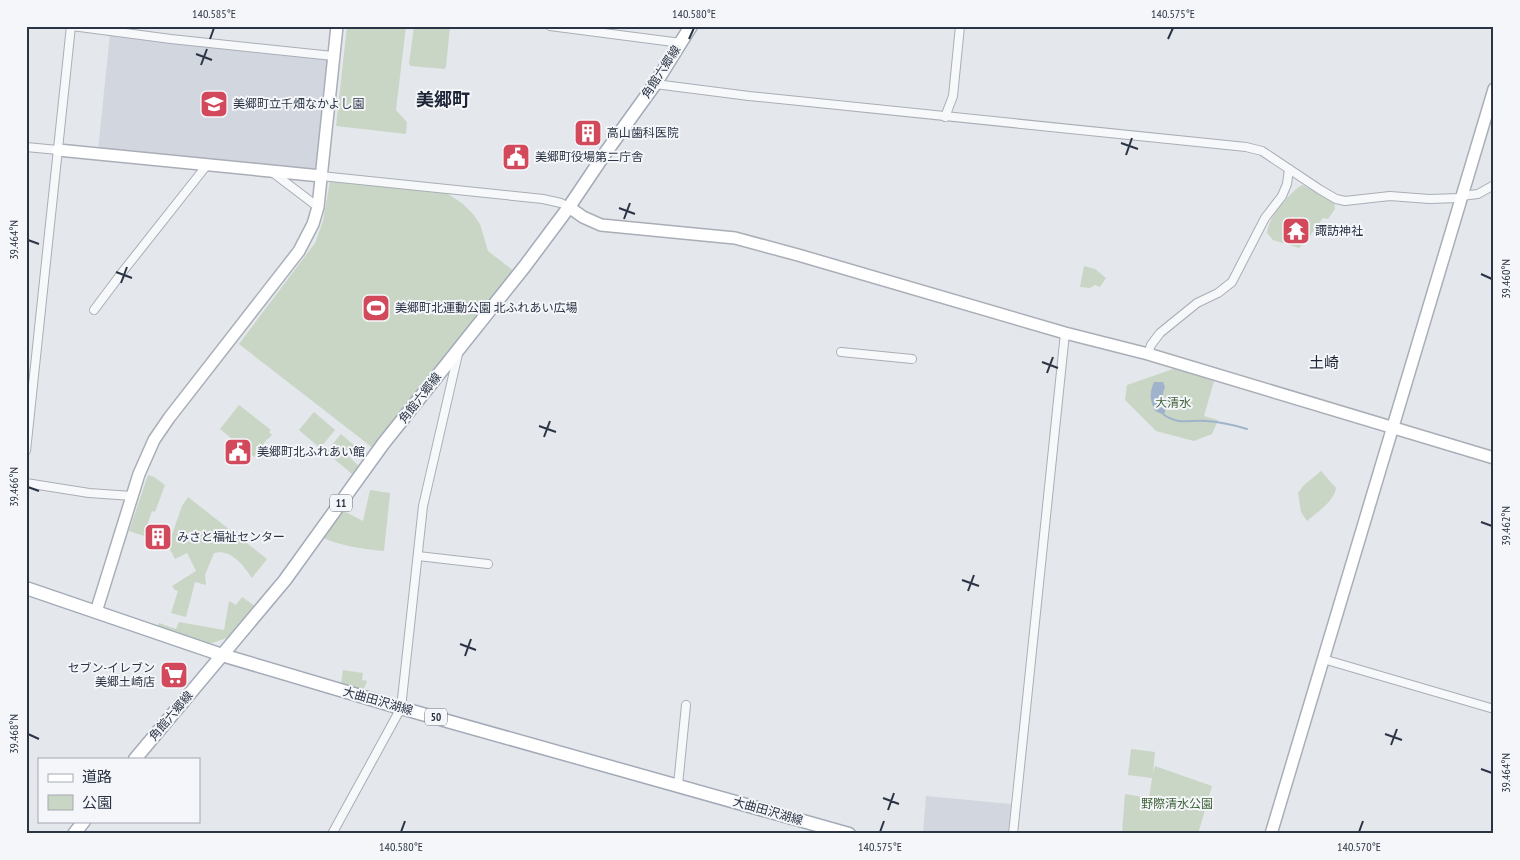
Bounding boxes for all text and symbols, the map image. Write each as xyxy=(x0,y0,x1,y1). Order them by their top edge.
text: 140.585°E xyxy=(192,6,236,21)
text: 140.580°E xyxy=(672,6,716,21)
text: 140.575°E xyxy=(1151,6,1195,21)
street label: 角館六郷線 xyxy=(638,42,683,101)
district label: 美郷町 xyxy=(416,88,470,111)
school or university icon: 美郷町立千畑なかよし園 xyxy=(199,89,229,119)
place label: 美郷町立千畑なかよし園 xyxy=(233,96,364,111)
building icon: 高山歯科医院 xyxy=(573,118,603,148)
place label: 高山歯科医院 xyxy=(607,125,679,140)
public building icon: 美郷町役場第二庁舎 xyxy=(501,142,531,172)
place label: 美郷町役場第二庁舎 xyxy=(535,149,643,164)
temple icon: 諏訪神社 xyxy=(1281,216,1311,246)
text: 39.464°N xyxy=(6,220,21,260)
place label: 諏訪神社 xyxy=(1315,223,1363,238)
text: 39.460°N xyxy=(1498,259,1513,299)
sports icon: 美郷町北運動公園 北ふれあい広場 xyxy=(361,293,391,323)
place label: 美郷町北運動公園 北ふれあい広場 xyxy=(395,300,578,315)
district label: 土崎 xyxy=(1309,353,1339,372)
street label: 角館六郷線 xyxy=(395,369,444,426)
park label: 大清水 xyxy=(1155,395,1191,410)
public building icon: 美郷町北ふれあい館 xyxy=(223,437,253,467)
place label: 美郷町北ふれあい館 xyxy=(257,444,365,459)
text: 39.466°N xyxy=(6,467,21,507)
road number: 11 xyxy=(330,494,352,512)
text: 39.462°N xyxy=(1498,506,1513,546)
building icon: みさと福祉センター xyxy=(143,522,173,552)
place label: みさと福祉センター xyxy=(177,529,285,544)
place label: セブン-イレブン 美郷土崎店 xyxy=(68,660,155,689)
supermarket icon: セブン-イレブン 美郷土崎店 xyxy=(159,660,189,690)
street label: 大曲田沢湖線 xyxy=(341,683,415,718)
street label: 角館六郷線 xyxy=(146,688,196,743)
road number: 50 xyxy=(425,709,447,726)
text: 39.468°N xyxy=(6,714,21,754)
text: 39.464°N xyxy=(1498,753,1513,793)
legend xyxy=(38,758,200,822)
text: 道路 xyxy=(82,767,112,786)
text: 公園 xyxy=(82,793,112,812)
street label: 大曲田沢湖線 xyxy=(731,793,805,828)
park label: 野際清水公園 xyxy=(1141,796,1213,811)
text: 140.580°E xyxy=(379,839,423,854)
text: 140.575°E xyxy=(858,839,902,854)
text: 140.570°E xyxy=(1337,839,1381,854)

